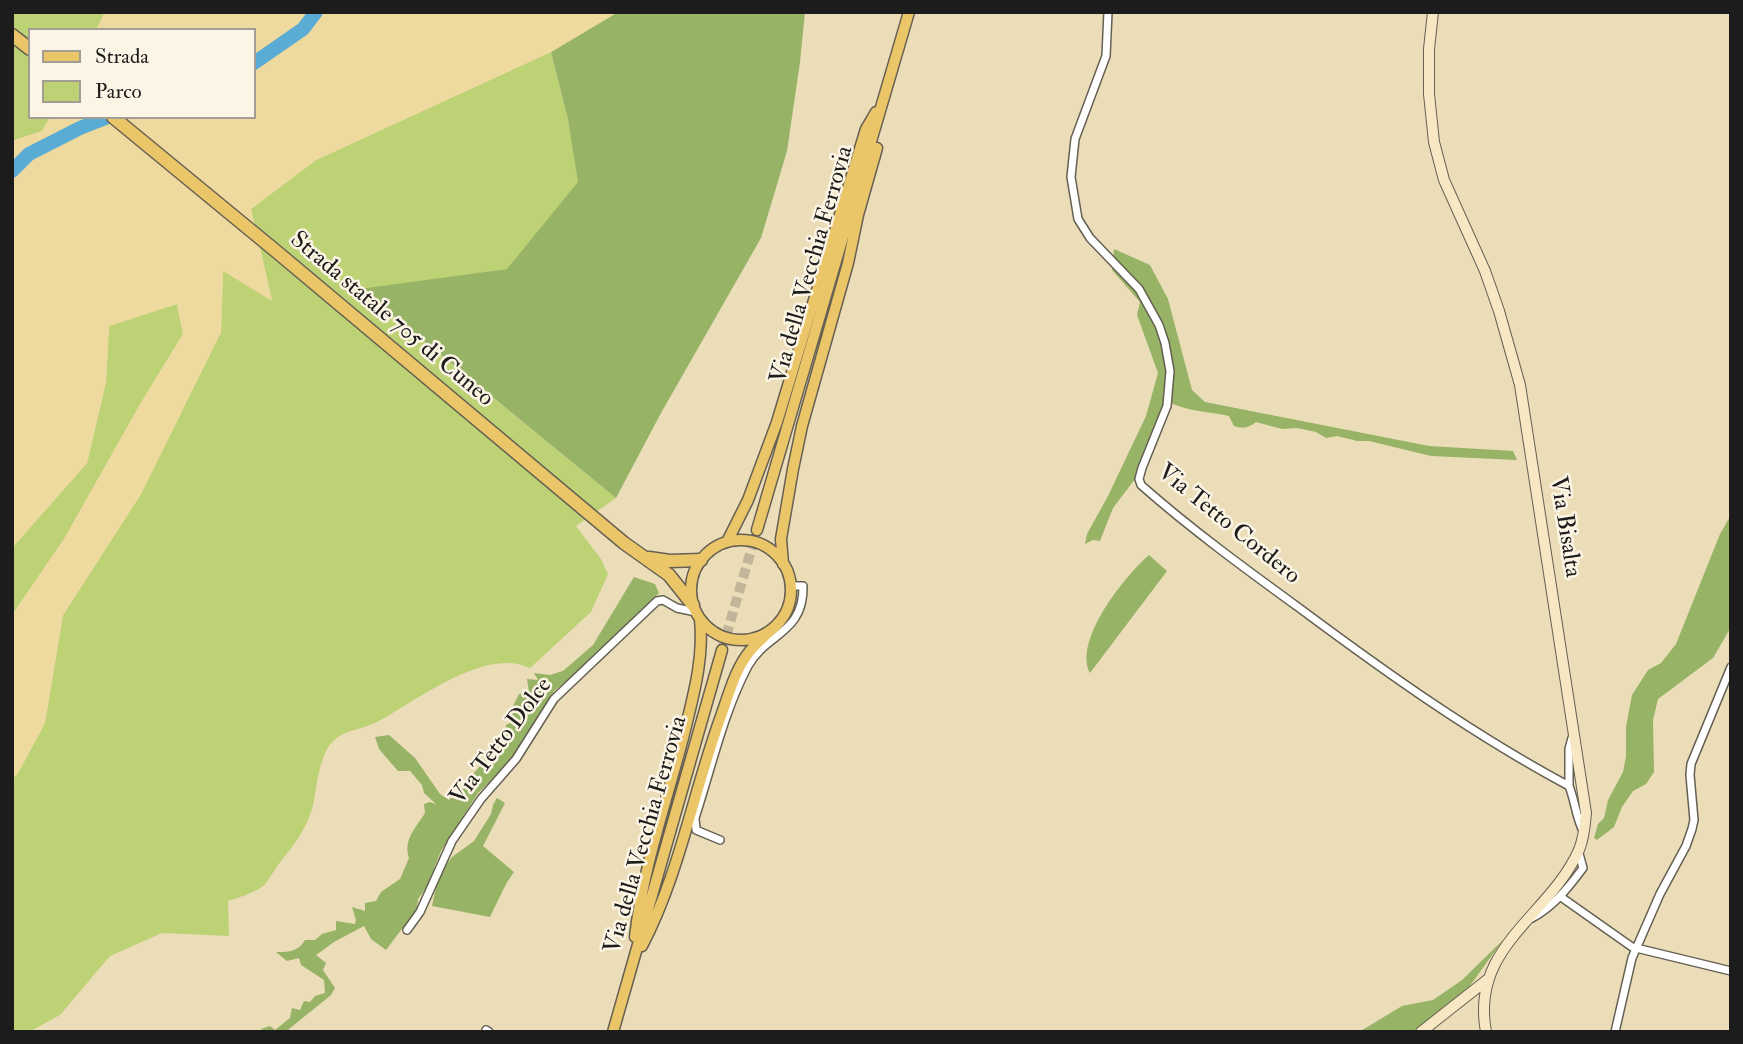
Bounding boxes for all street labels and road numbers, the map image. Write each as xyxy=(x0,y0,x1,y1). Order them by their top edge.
street label: Via della Vecchia Ferrovia xyxy=(765,143,861,387)
street label: Strada statale 705 di Cuneo xyxy=(283,226,499,414)
street label: Via Tetto Cordero xyxy=(1151,459,1305,591)
street label: Via Bisalta xyxy=(1542,474,1586,580)
street label: Via Tetto Dolce xyxy=(445,673,559,811)
street label: Via della Vecchia Ferrovia xyxy=(599,713,695,957)

